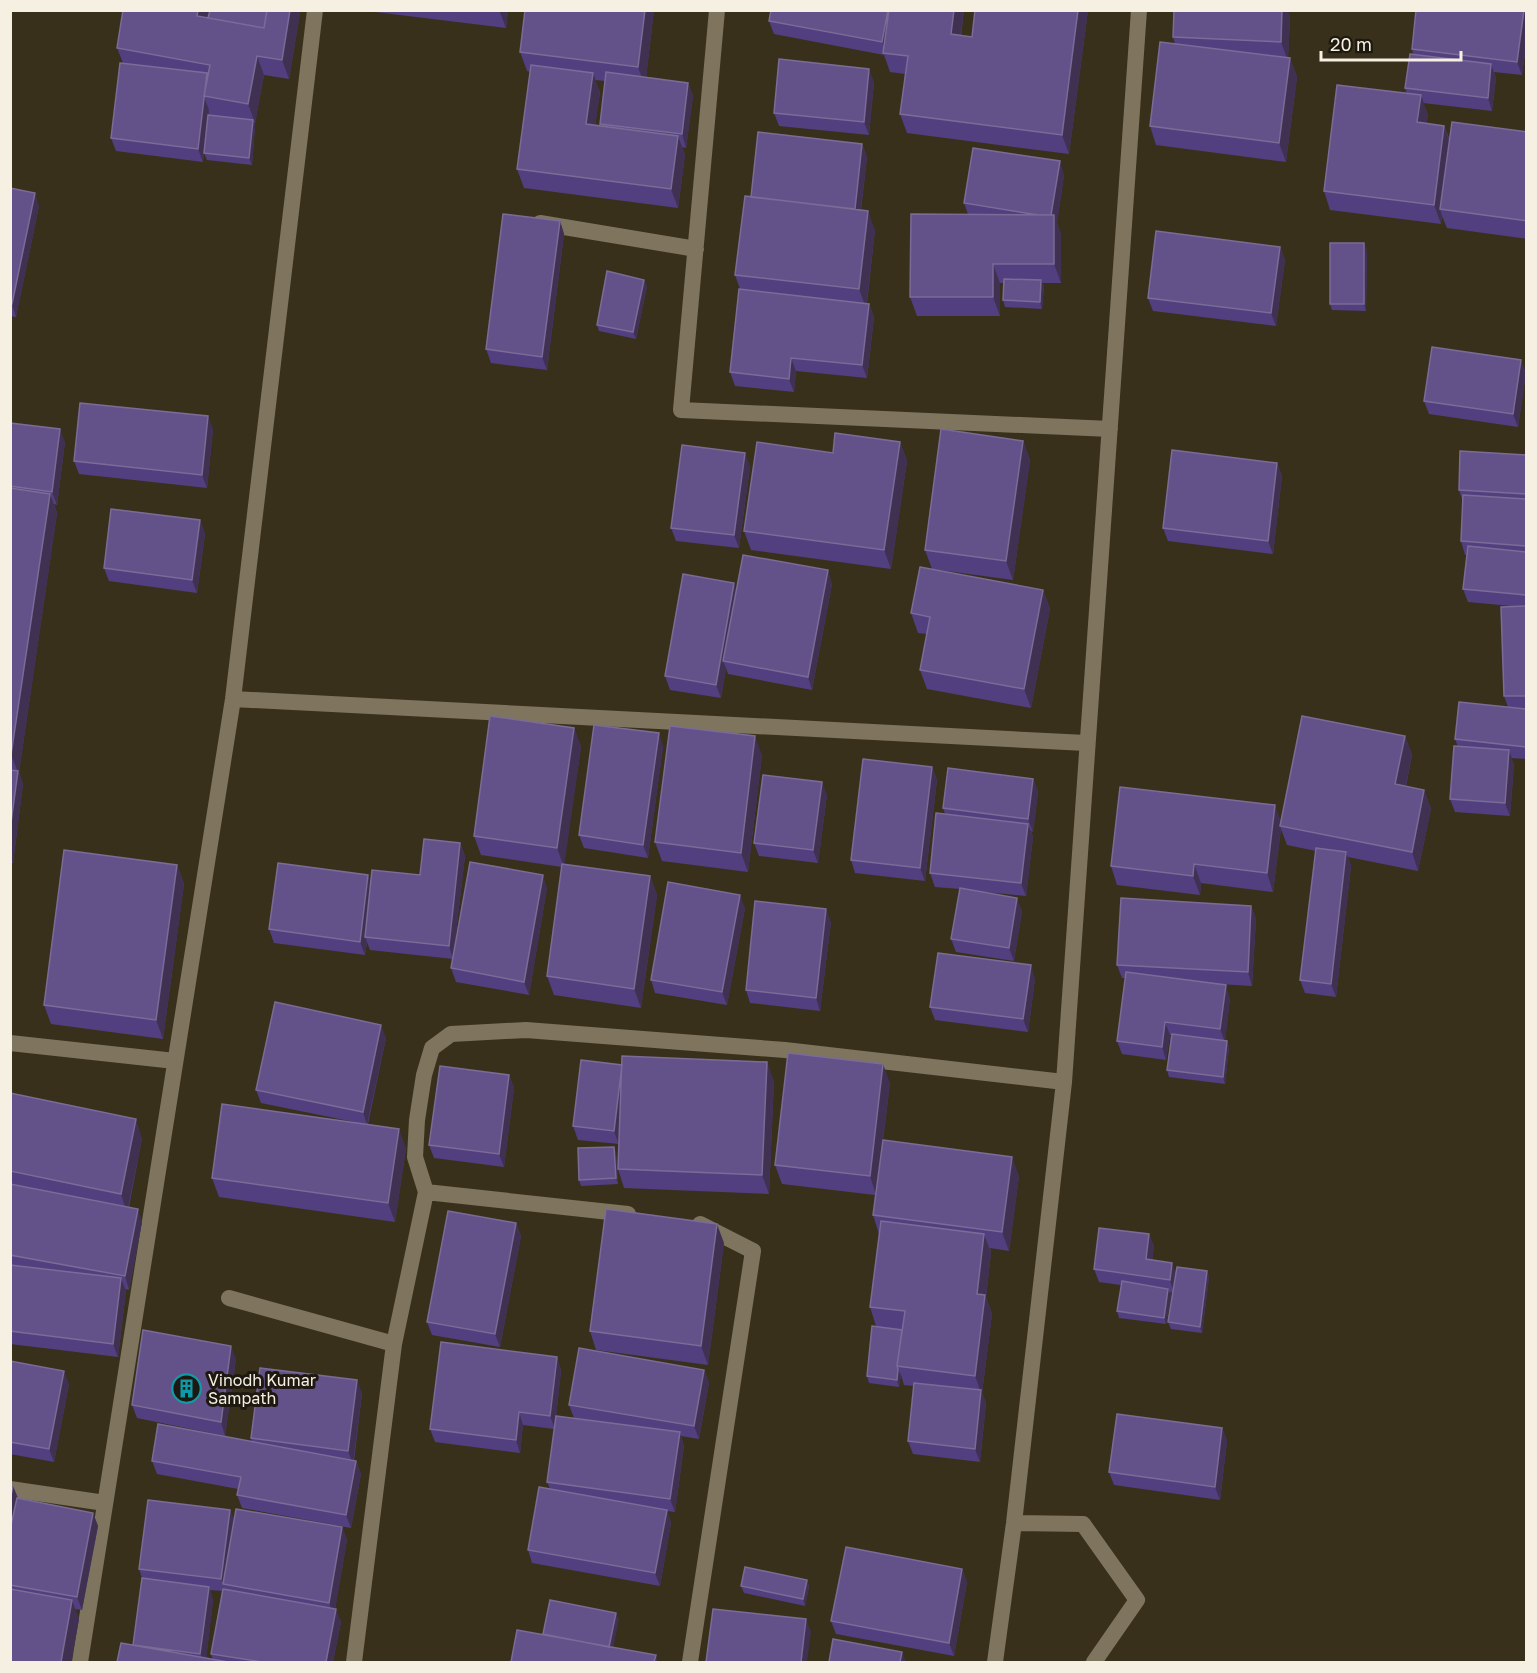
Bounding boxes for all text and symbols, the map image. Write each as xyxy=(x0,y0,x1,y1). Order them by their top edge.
scale bar xyxy=(1321,24,1460,62)
text: 20 m xyxy=(1330,33,1372,55)
place label: Vinodh Kumar Sampath xyxy=(208,1370,316,1408)
building icon: Vinodh Kumar Sampath xyxy=(171,1373,203,1405)

